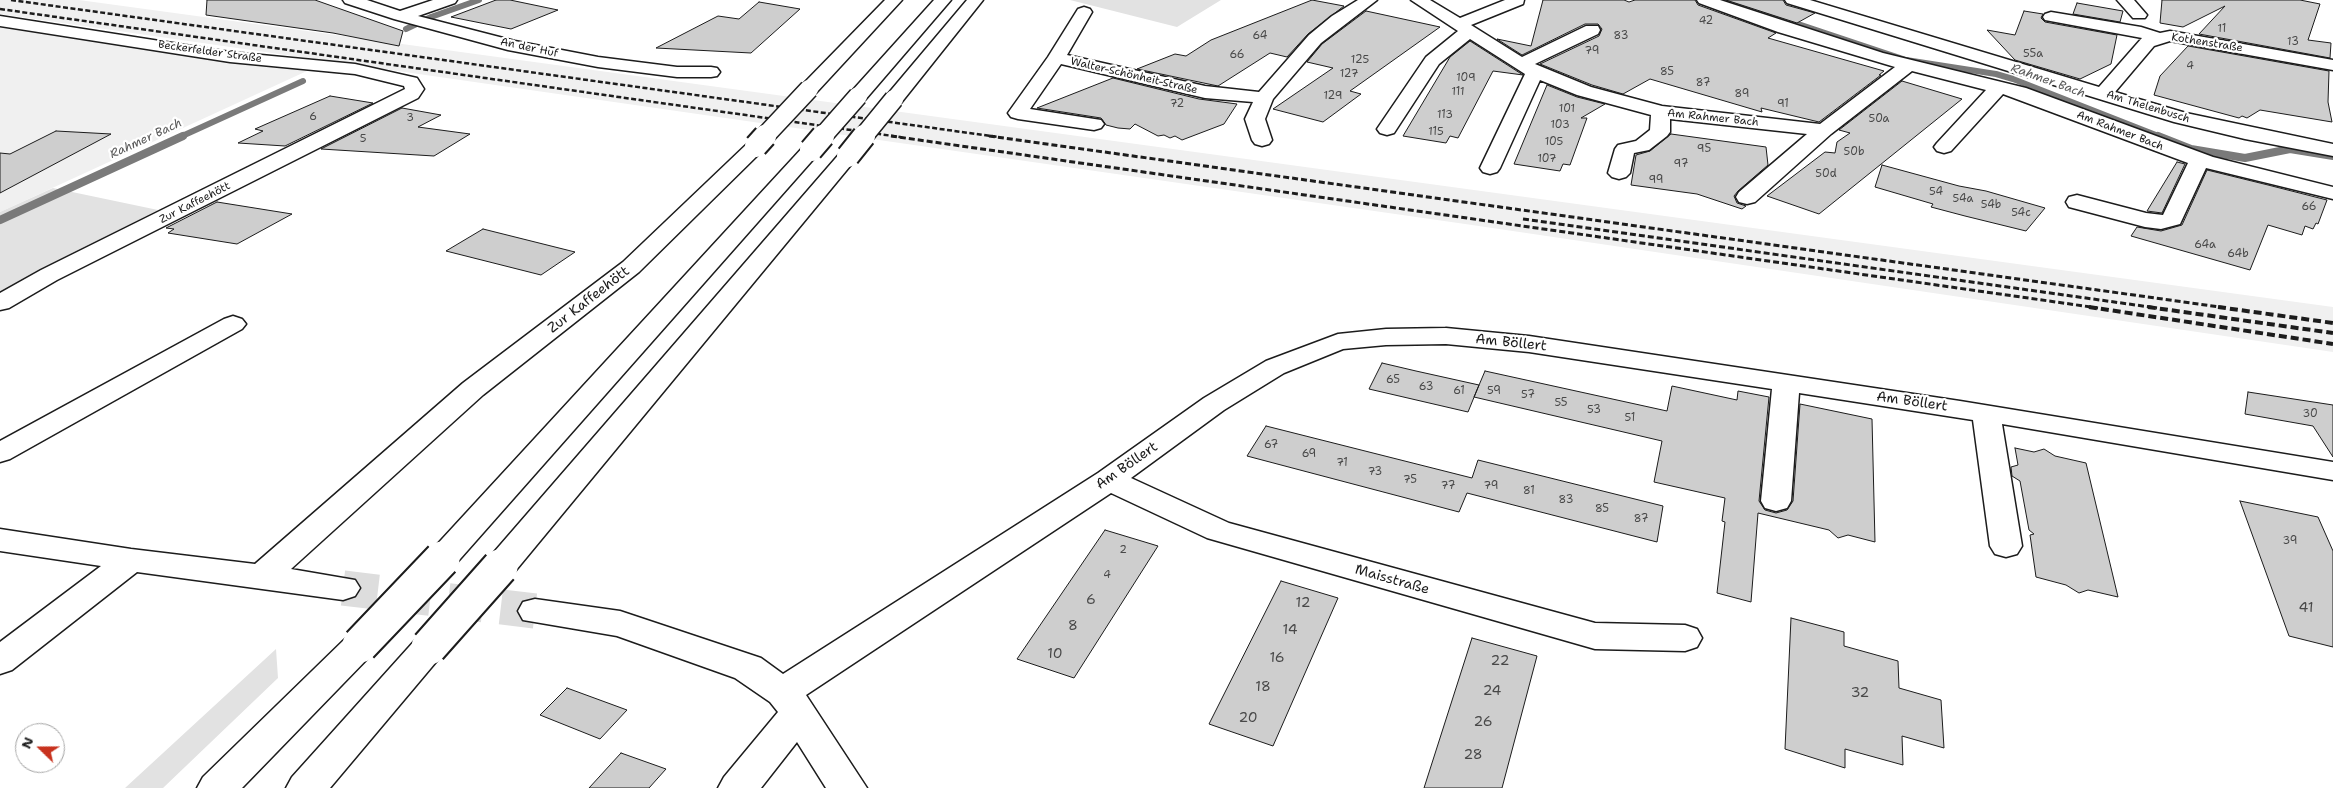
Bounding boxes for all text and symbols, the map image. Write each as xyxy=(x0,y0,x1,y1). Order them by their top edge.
house number: 42 xyxy=(1699,14,1713,28)
house number: 11 xyxy=(2218,22,2226,36)
house number: 64 xyxy=(1252,29,1268,43)
house number: 83 xyxy=(1614,29,1628,43)
street label: Kothenstraße xyxy=(2170,31,2244,55)
street label: An der Huf xyxy=(499,35,559,61)
house number: 13 xyxy=(2287,35,2299,49)
street label: Beckerfelder Straße xyxy=(157,38,263,66)
house number: 79 xyxy=(1585,44,1599,58)
house number: 55a xyxy=(2023,47,2043,61)
house number: 66 xyxy=(1229,48,1245,62)
house number: 125 xyxy=(1351,53,1369,67)
street label: Walter-Schönheit-Straße xyxy=(1069,55,1199,97)
house number: 4 xyxy=(2186,59,2194,73)
water label: Rahmer Bach xyxy=(2009,61,2087,101)
house number: 85 xyxy=(1660,65,1674,79)
house number: 127 xyxy=(1340,67,1358,81)
house number: 109 xyxy=(1456,71,1476,85)
house number: 87 xyxy=(1696,76,1710,90)
house number: 111 xyxy=(1451,85,1465,99)
house number: 89 xyxy=(1735,87,1749,101)
street label: Am Thelenbusch xyxy=(2105,88,2191,126)
house number: 129 xyxy=(1324,89,1342,103)
house number: 72 xyxy=(1170,97,1184,111)
house number: 91 xyxy=(1777,97,1789,111)
house number: 101 xyxy=(1559,102,1575,116)
street label: Am Rahmer Bach xyxy=(1667,107,1759,129)
house number: 113 xyxy=(1437,108,1453,122)
street label: Am Rahmer Bach xyxy=(2075,108,2165,154)
house number: 6 xyxy=(309,110,317,124)
house number: 3 xyxy=(406,111,414,125)
house number: 50a xyxy=(1869,112,1889,126)
water label: Rahmer Bach xyxy=(108,116,184,162)
house number: 103 xyxy=(1550,118,1570,132)
house number: 115 xyxy=(1428,125,1444,139)
house number: 5 xyxy=(360,132,366,146)
house number: 105 xyxy=(1545,135,1563,149)
house number: 95 xyxy=(1697,142,1711,156)
house number: 50b xyxy=(1844,145,1864,159)
house number: 107 xyxy=(1537,152,1557,166)
house number: 97 xyxy=(1674,157,1688,171)
house number: 50d xyxy=(1815,167,1837,181)
house number: 99 xyxy=(1649,173,1663,187)
street label: Zur Kaffeehött xyxy=(157,179,233,227)
house number: 54 xyxy=(1929,185,1943,199)
house number: 54a xyxy=(1953,192,1973,206)
house number: 54b xyxy=(1981,198,2001,212)
house number: 66 xyxy=(2301,200,2317,214)
house number: 54c xyxy=(2011,206,2031,220)
house number: 64a xyxy=(2194,238,2216,252)
house number: 64b xyxy=(2227,247,2249,261)
street label: Zur Kaffeehött xyxy=(545,263,633,337)
street label: Am Böllert xyxy=(1474,331,1548,355)
house number: 65 xyxy=(1386,373,1400,387)
house number: 63 xyxy=(1419,380,1433,394)
house number: 61 xyxy=(1453,384,1465,398)
house number: 59 xyxy=(1487,384,1501,398)
house number: 57 xyxy=(1521,388,1535,402)
street label: Am Böllert xyxy=(1875,389,1949,415)
house number: 55 xyxy=(1554,396,1568,410)
house number: 53 xyxy=(1587,403,1601,417)
house number: 30 xyxy=(2302,407,2318,421)
house number: 51 xyxy=(1625,411,1635,425)
house number: 67 xyxy=(1264,438,1278,452)
street label: Am Böllert xyxy=(1093,439,1161,493)
house number: 69 xyxy=(1302,447,1316,461)
house number: 71 xyxy=(1336,456,1348,470)
house number: 73 xyxy=(1368,465,1382,479)
house number: 75 xyxy=(1403,473,1417,487)
house number: 77 xyxy=(1441,479,1455,493)
house number: 79 xyxy=(1484,479,1498,493)
house number: 81 xyxy=(1523,484,1535,498)
house number: 83 xyxy=(1559,493,1573,507)
house number: 85 xyxy=(1595,502,1609,516)
house number: 87 xyxy=(1634,512,1648,526)
house number: 39 xyxy=(2283,534,2297,548)
house number: 2 xyxy=(1119,543,1127,557)
street label: Maisstraße xyxy=(1353,561,1431,599)
house number: 4 xyxy=(1103,568,1111,582)
house number: 6 xyxy=(1086,592,1096,608)
house number: 12 xyxy=(1296,595,1310,611)
house number: 41 xyxy=(2299,600,2313,616)
house number: 8 xyxy=(1068,618,1078,634)
house number: 14 xyxy=(1282,622,1298,638)
house number: 10 xyxy=(1047,646,1063,662)
house number: 16 xyxy=(1269,650,1285,666)
house number: 22 xyxy=(1491,653,1509,669)
house number: 18 xyxy=(1255,679,1271,695)
house number: 24 xyxy=(1483,683,1501,699)
house number: 32 xyxy=(1851,685,1869,701)
house number: 20 xyxy=(1238,710,1258,726)
house number: 26 xyxy=(1474,714,1492,730)
north arrow xyxy=(15,723,65,773)
text: N xyxy=(17,734,37,751)
house number: 28 xyxy=(1463,747,1483,763)

